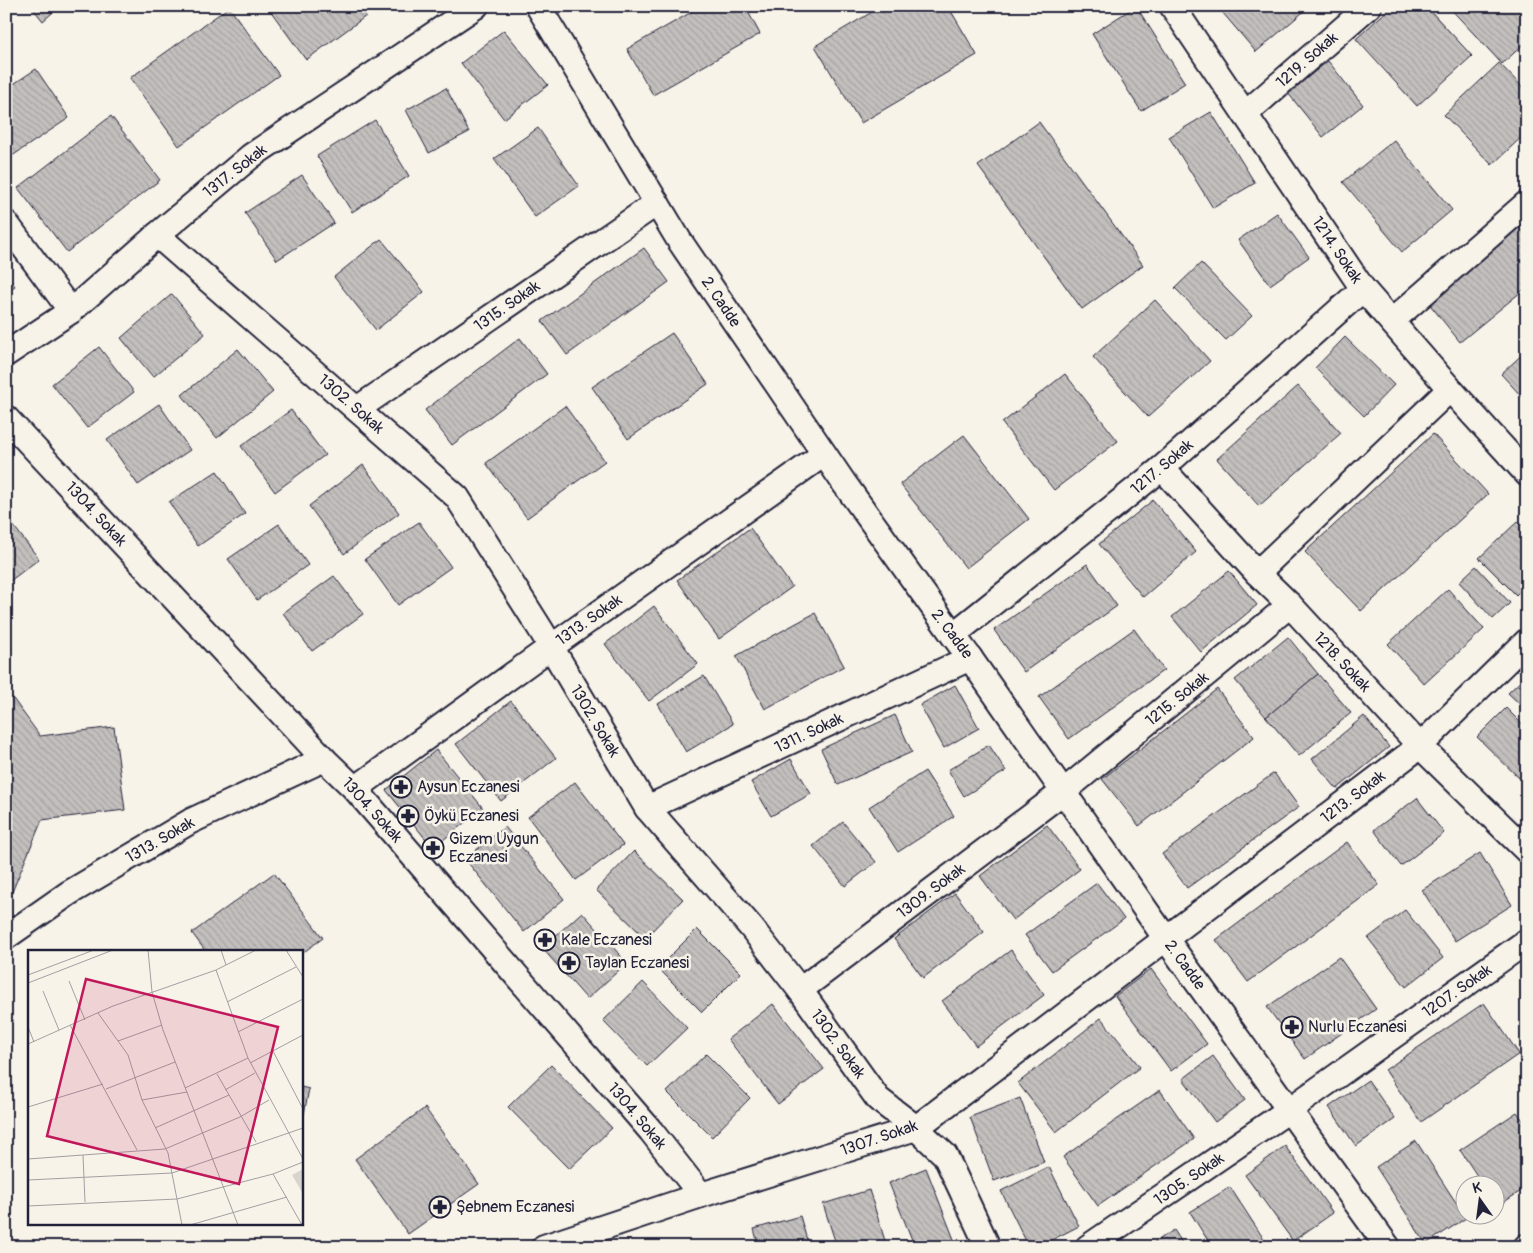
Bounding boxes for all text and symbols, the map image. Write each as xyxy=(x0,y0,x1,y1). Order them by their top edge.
street label: 1219. Sokak xyxy=(1272,28,1342,92)
street label: 1317. Sokak xyxy=(199,140,271,202)
street label: 1214. Sokak xyxy=(1307,213,1367,288)
street label: 2. Cadde xyxy=(697,273,745,331)
street label: 1315. Sokak xyxy=(470,276,544,336)
street label: 1302. Sokak xyxy=(314,370,388,438)
street label: 1217. Sokak xyxy=(1127,435,1198,499)
street label: 1304. Sokak xyxy=(61,478,131,551)
street label: 1313. Sokak xyxy=(552,590,626,650)
street label: 2. Cadde xyxy=(927,605,977,663)
street label: 1218. Sokak xyxy=(1309,628,1375,697)
street label: 1215. Sokak xyxy=(1141,667,1213,731)
street label: 1302. Sokak xyxy=(566,681,625,761)
street label: 1311. Sokak xyxy=(772,708,847,758)
street label: 1213. Sokak xyxy=(1317,766,1390,828)
street label: 1304. Sokak xyxy=(337,773,407,847)
pharmacy icon: Aysun Eczanesi xyxy=(389,775,413,799)
place label: Aysun Eczanesi xyxy=(417,777,520,797)
pharmacy icon: Öykü Eczanesi xyxy=(396,804,420,828)
place label: Öykü Eczanesi xyxy=(424,806,519,826)
street label: 1313. Sokak xyxy=(122,812,198,868)
place label: Gizem Uygun Eczanesi xyxy=(449,829,539,867)
pharmacy icon: Gizem Uygun Eczanesi xyxy=(421,836,445,860)
street label: 1309. Sokak xyxy=(893,859,969,923)
pharmacy icon: Kale Eczanesi xyxy=(533,928,557,952)
place label: Kale Eczanesi xyxy=(561,930,652,950)
street label: 2. Cadde xyxy=(1160,936,1210,994)
inset map xyxy=(28,950,302,1226)
pharmacy icon: Taylan Eczanesi xyxy=(557,951,581,975)
place label: Taylan Eczanesi xyxy=(585,953,689,973)
street label: 1207. Sokak xyxy=(1418,960,1496,1022)
street label: 1302. Sokak xyxy=(806,1005,870,1083)
pharmacy icon: Nurlu Eczanesi xyxy=(1280,1015,1304,1039)
place label: Nurlu Eczanesi xyxy=(1308,1017,1407,1037)
street label: 1304. Sokak xyxy=(603,1079,671,1154)
street label: 1307. Sokak xyxy=(838,1115,921,1161)
street label: 1305. Sokak xyxy=(1150,1148,1228,1210)
north arrow xyxy=(1456,1176,1506,1226)
text: K xyxy=(1471,1178,1484,1197)
pharmacy icon: Şebnem Eczanesi xyxy=(428,1195,452,1219)
place label: Şebnem Eczanesi xyxy=(456,1197,575,1217)

